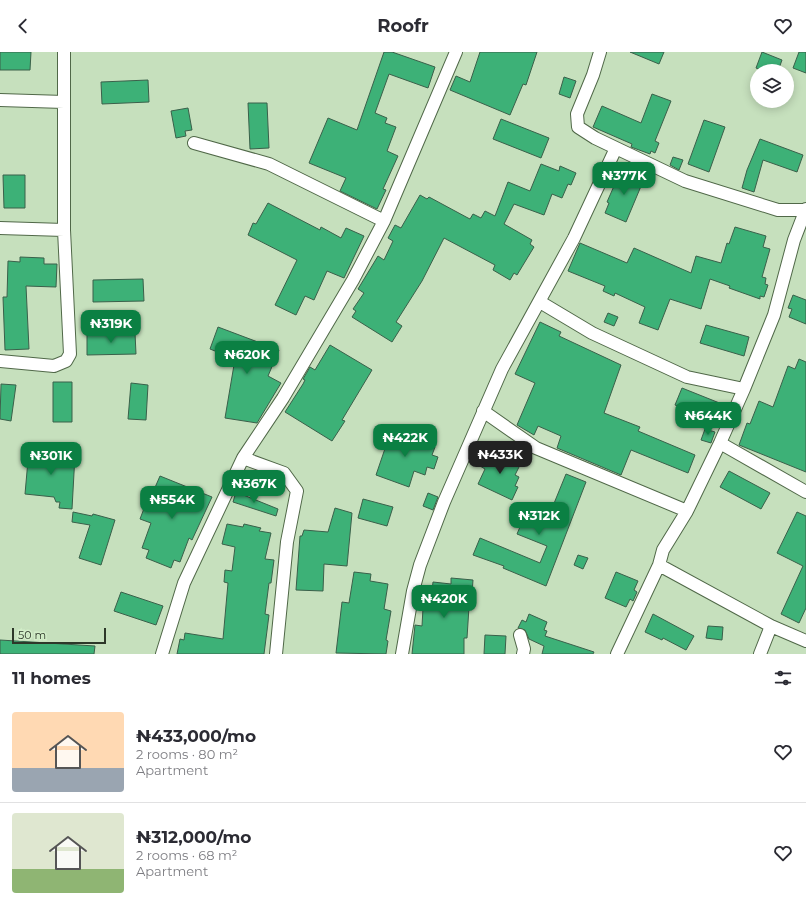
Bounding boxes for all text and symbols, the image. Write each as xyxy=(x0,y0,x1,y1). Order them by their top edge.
icon: back xyxy=(12,15,34,37)
text: Roofr xyxy=(377,15,429,37)
icon: heart xyxy=(772,15,794,37)
map controls xyxy=(750,64,794,108)
button: layers xyxy=(750,64,794,108)
pin: ₦377K xyxy=(596,162,652,196)
text: ₦377K xyxy=(601,167,647,183)
pin: ₦319K xyxy=(83,310,139,344)
text: ₦319K xyxy=(90,315,132,331)
pin: ₦620K xyxy=(219,341,275,375)
text: ₦620K xyxy=(224,346,270,362)
pin: ₦644K xyxy=(680,402,736,436)
text: ₦644K xyxy=(684,407,732,423)
pin: ₦422K xyxy=(377,424,433,458)
text: ₦422K xyxy=(382,429,428,445)
pin: ₦433K xyxy=(472,441,528,475)
pin: ₦301K xyxy=(23,442,79,476)
text: ₦433K xyxy=(477,446,523,462)
text: ₦301K xyxy=(30,447,72,463)
pin: ₦367K xyxy=(226,470,282,504)
text: ₦367K xyxy=(231,475,277,491)
pin: ₦554K xyxy=(144,486,200,520)
text: ₦554K xyxy=(149,491,195,507)
pin: ₦312K xyxy=(511,502,567,536)
text: ₦312K xyxy=(518,507,560,523)
pin: ₦420K xyxy=(416,585,472,619)
text: ₦420K xyxy=(421,590,467,606)
scale bar xyxy=(12,626,106,645)
text: 50 m xyxy=(18,628,46,642)
icon: filters xyxy=(772,667,794,689)
text: 11 homes xyxy=(12,668,91,688)
text: ₦433,000/mo xyxy=(136,726,256,746)
icon: home xyxy=(44,728,92,776)
icon: heart xyxy=(772,741,794,763)
text: 2 rooms · 80 m² xyxy=(136,746,238,762)
text: Apartment xyxy=(136,762,208,778)
text: ₦312,000/mo xyxy=(136,827,251,847)
icon: home xyxy=(44,829,92,877)
icon: heart xyxy=(772,842,794,864)
text: 2 rooms · 68 m² xyxy=(136,847,237,863)
text: Apartment xyxy=(136,863,208,879)

